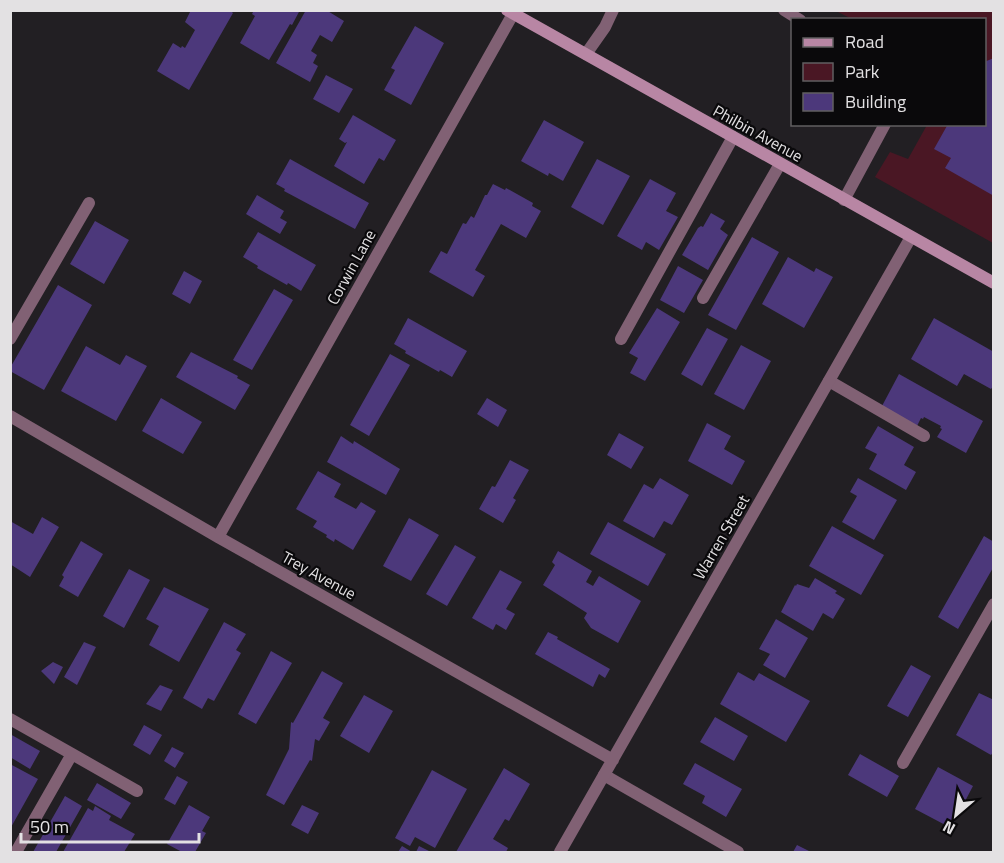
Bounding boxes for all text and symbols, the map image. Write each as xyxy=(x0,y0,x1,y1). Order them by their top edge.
legend xyxy=(791,18,986,126)
text: Road xyxy=(845,28,884,55)
text: Park xyxy=(845,58,880,85)
text: Building xyxy=(845,88,906,115)
street label: Philbin Avenue xyxy=(709,98,807,168)
street label: Corwin Lane xyxy=(320,225,382,309)
street label: Warren Street xyxy=(687,490,755,584)
street label: Trey Avenue xyxy=(277,545,361,605)
north arrow xyxy=(926,785,986,845)
scale bar xyxy=(21,806,200,844)
text: 50 m xyxy=(30,813,69,840)
text: N xyxy=(938,815,959,841)

